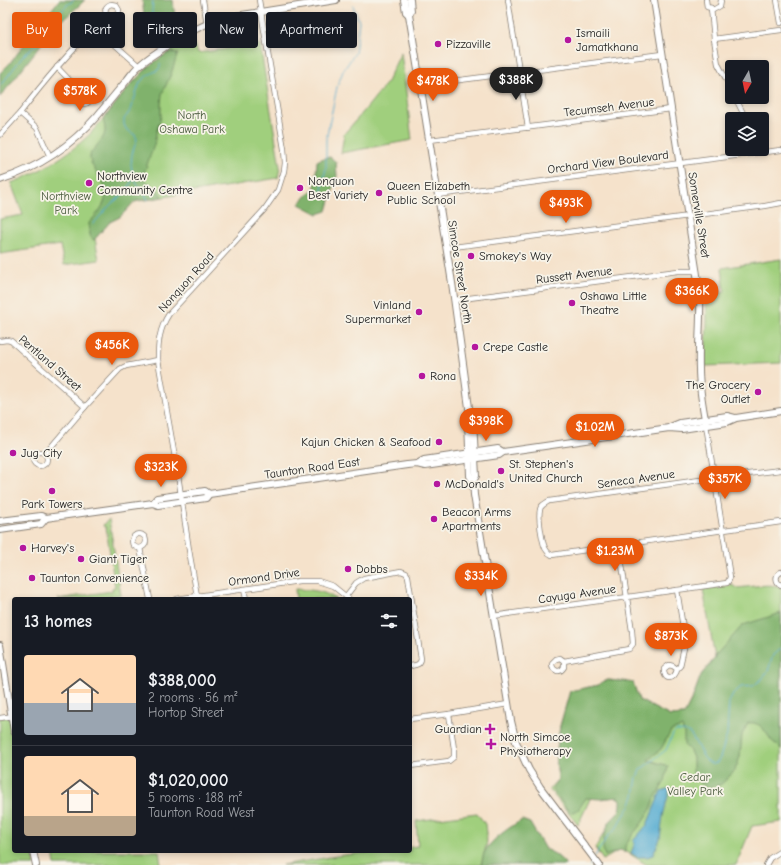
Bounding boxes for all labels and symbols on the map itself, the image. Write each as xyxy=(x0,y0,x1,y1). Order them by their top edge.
place label: Ismaili Jamatkhana xyxy=(576,26,639,54)
marker: Ismaili Jamatkhana xyxy=(563,35,573,45)
place label: Pizzaville xyxy=(446,37,491,51)
marker: Pizzaville xyxy=(433,39,443,49)
north arrow xyxy=(725,60,769,104)
pin: $388K xyxy=(488,67,544,101)
pin: $478K xyxy=(405,68,461,102)
pin: $578K xyxy=(52,78,108,112)
street label: Tecumseh Avenue xyxy=(563,95,655,119)
park label: North Oshawa Park xyxy=(159,108,225,136)
street label: Orchard View Boulevard xyxy=(547,148,669,176)
place label: Northview Community Centre xyxy=(97,169,193,197)
street label: Somerville Street xyxy=(685,171,713,259)
place label: Nonquon Best Variety xyxy=(308,174,369,202)
marker: Northview Community Centre xyxy=(84,178,94,188)
place label: Queen Elizabeth Public School xyxy=(387,179,470,207)
marker: Nonquon Best Variety xyxy=(295,183,305,193)
marker: Queen Elizabeth Public School xyxy=(374,188,384,198)
park label: Northview Park xyxy=(41,189,92,217)
pin: $493K xyxy=(538,190,594,224)
street label: Simcoe Street North xyxy=(445,219,475,325)
street label: Nonquon Road xyxy=(155,249,217,315)
place label: Smokey's Way xyxy=(479,249,552,263)
marker: Smokey's Way xyxy=(466,251,476,261)
street label: Russett Avenue xyxy=(535,263,613,287)
pin: $366K xyxy=(664,278,720,312)
place label: Oshawa Little Theatre xyxy=(580,289,647,317)
place label: Vinland Supermarket xyxy=(345,298,412,326)
marker: Oshawa Little Theatre xyxy=(567,298,577,308)
marker: Vinland Supermarket xyxy=(414,307,424,317)
street label: Pentland Street xyxy=(16,332,85,394)
pin: $456K xyxy=(84,332,140,366)
place label: Crepe Castle xyxy=(483,340,548,354)
marker: Crepe Castle xyxy=(470,342,480,352)
place label: Rona xyxy=(430,369,456,383)
marker: Rona xyxy=(417,371,427,381)
place label: The Grocery Outlet xyxy=(686,378,751,406)
marker: The Grocery Outlet xyxy=(753,387,763,397)
pin: $398K xyxy=(458,408,514,442)
pin: $1.02M xyxy=(562,414,628,448)
place label: Kajun Chicken & Seafood xyxy=(301,435,431,449)
marker: Kajun Chicken & Seafood xyxy=(434,437,444,447)
place label: Jug City xyxy=(21,446,63,460)
marker: Jug City xyxy=(8,448,18,458)
pin: $323K xyxy=(133,454,189,488)
street label: Taunton Road East xyxy=(264,454,361,482)
place label: St. Stephen's United Church xyxy=(509,457,583,485)
marker: St. Stephen's United Church xyxy=(496,466,506,476)
pin: $357K xyxy=(697,466,753,500)
street label: Seneca Avenue xyxy=(596,467,676,491)
place label: McDonald's xyxy=(445,477,504,491)
marker: McDonald's xyxy=(432,479,442,489)
marker: Park Towers xyxy=(47,486,57,496)
place label: Park Towers xyxy=(21,497,83,511)
place label: Beacon Arms Apartments xyxy=(442,505,511,533)
marker: Beacon Arms Apartments xyxy=(429,514,439,524)
pin: $1.23M xyxy=(582,538,648,572)
place label: Harvey's xyxy=(31,541,74,555)
marker: Harvey's xyxy=(18,543,28,553)
place label: Giant Tiger xyxy=(89,552,147,566)
marker: Giant Tiger xyxy=(76,554,86,564)
place label: Dobbs xyxy=(356,562,388,576)
pin: $334K xyxy=(453,563,509,597)
marker: Dobbs xyxy=(343,564,353,574)
street label: Ormond Drive xyxy=(228,565,300,589)
place label: Taunton Convenience xyxy=(40,571,149,585)
marker: Taunton Convenience xyxy=(27,573,37,583)
street label: Cayuga Avenue xyxy=(537,582,617,606)
pin: $873K xyxy=(643,623,699,657)
place label: Guardian xyxy=(435,722,482,736)
marker: Guardian xyxy=(485,724,495,734)
place label: North Simcoe Physiotherapy xyxy=(500,730,571,758)
marker: North Simcoe Physiotherapy xyxy=(485,738,497,750)
park label: Cedar Valley Park xyxy=(667,770,723,798)

